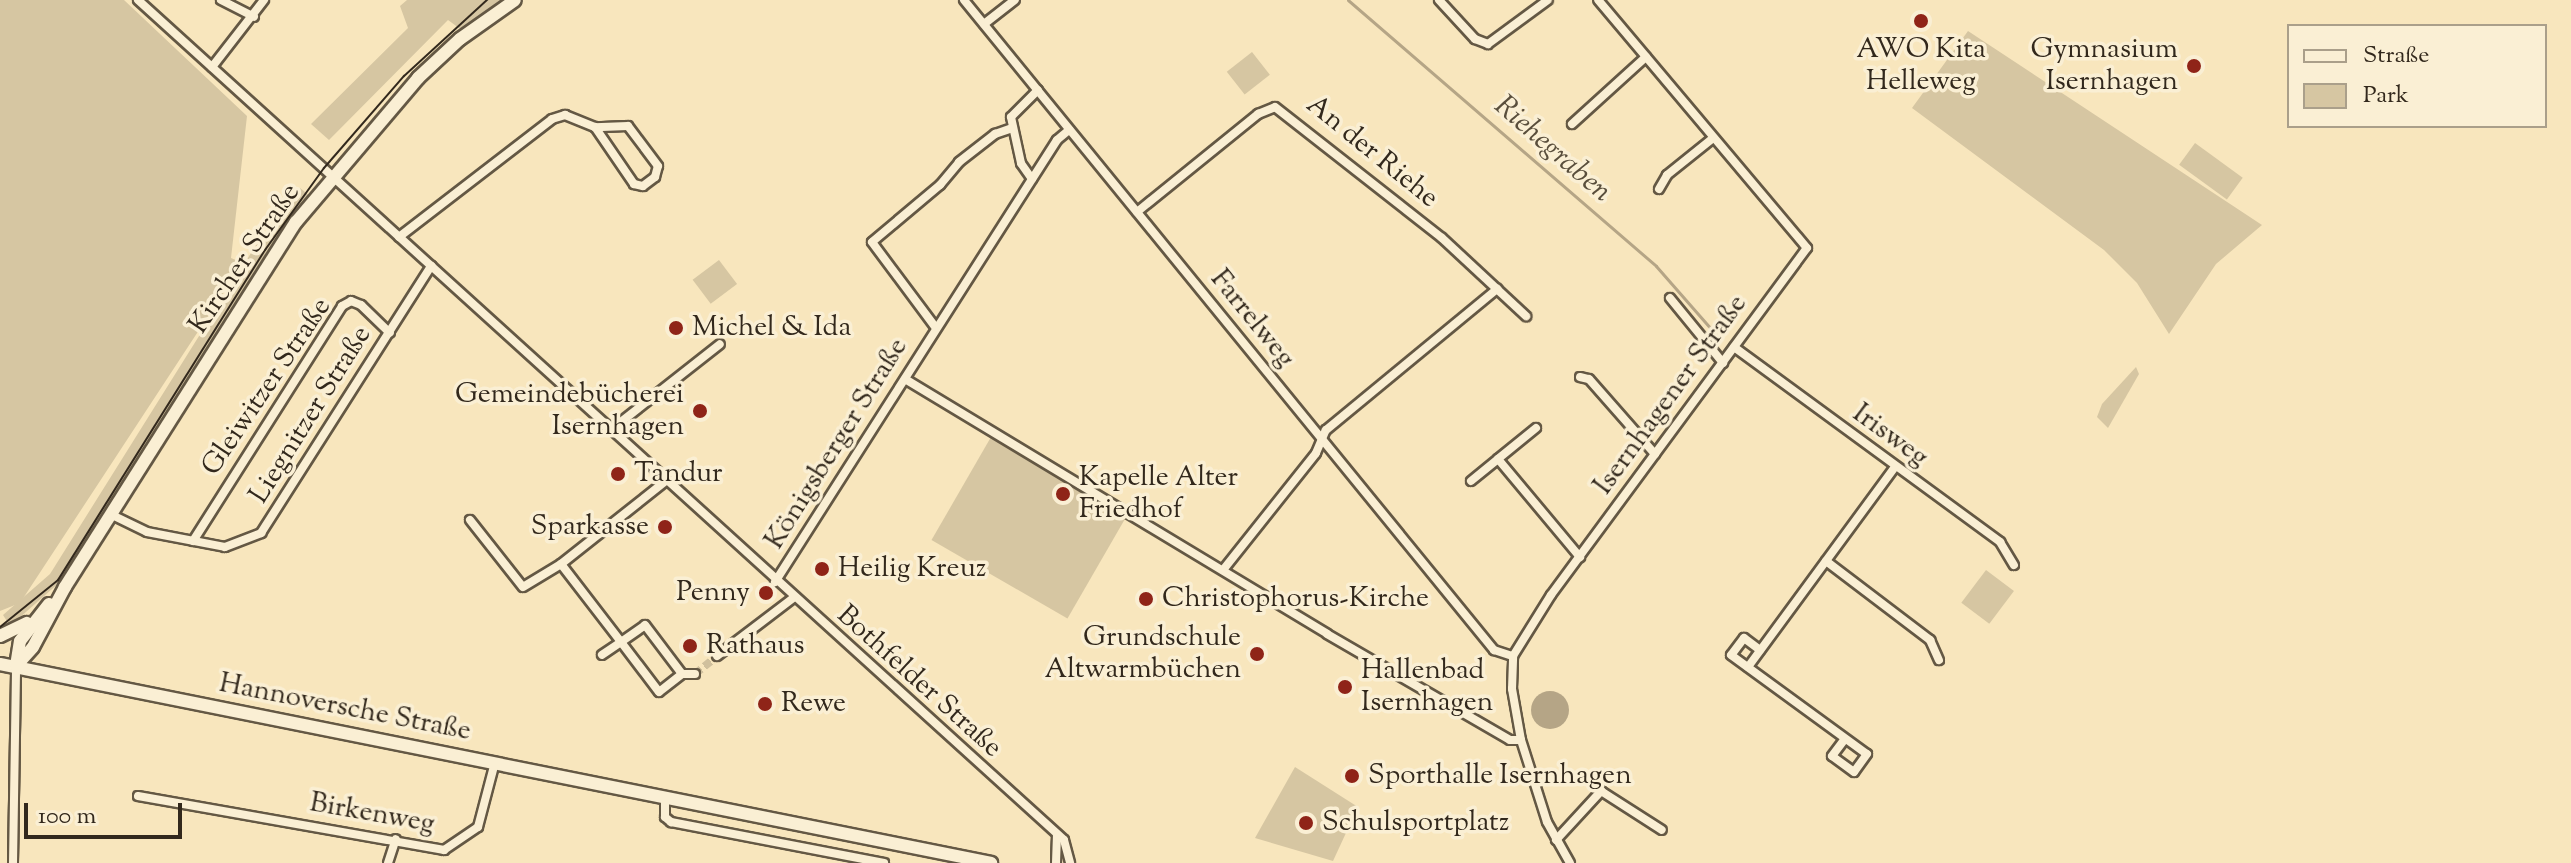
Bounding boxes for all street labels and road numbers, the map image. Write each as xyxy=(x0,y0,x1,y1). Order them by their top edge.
street label: An der Riehe xyxy=(1299,88,1445,216)
street label: Kircher Straße xyxy=(182,177,308,341)
street label: Farrelweg xyxy=(1202,263,1302,375)
street label: Isernhagener Straße xyxy=(1587,288,1755,502)
street label: Gleiwitzer Straße xyxy=(195,292,339,482)
street label: Liegnitzer Straße xyxy=(243,320,379,510)
street label: Königsberger Straße xyxy=(759,332,915,556)
street label: Irisweg xyxy=(1846,397,1934,475)
street label: Bothfelder Straße xyxy=(829,599,1009,765)
street label: Hannoversche Straße xyxy=(216,667,474,749)
street label: Birkenweg xyxy=(307,787,437,841)

